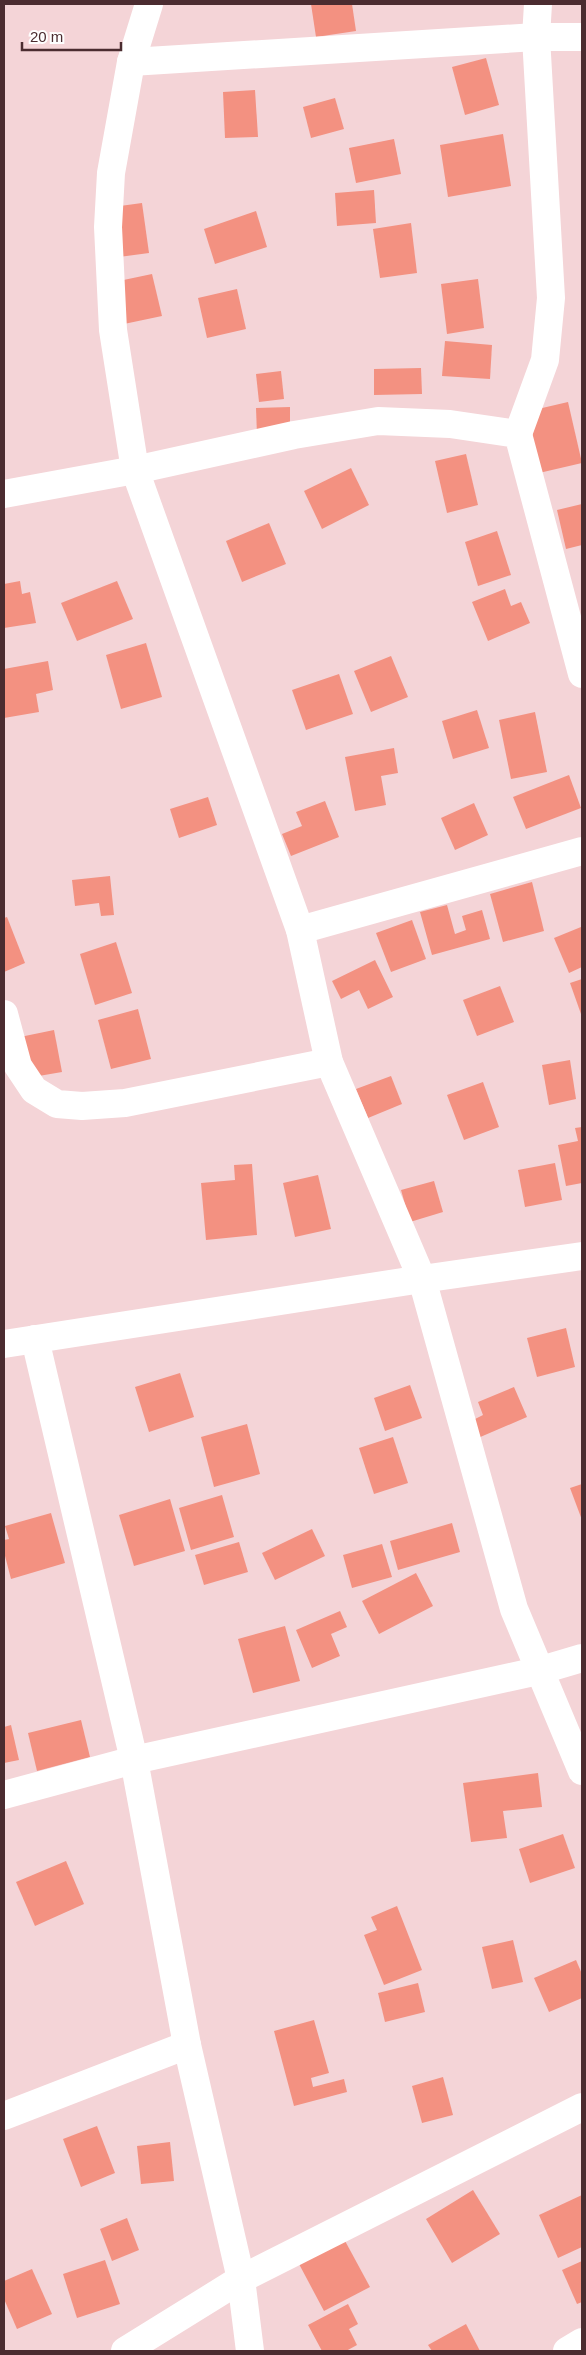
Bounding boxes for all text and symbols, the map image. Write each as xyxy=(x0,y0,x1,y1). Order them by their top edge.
scale bar xyxy=(22,20,121,52)
text: 20 m xyxy=(30,28,63,45)

